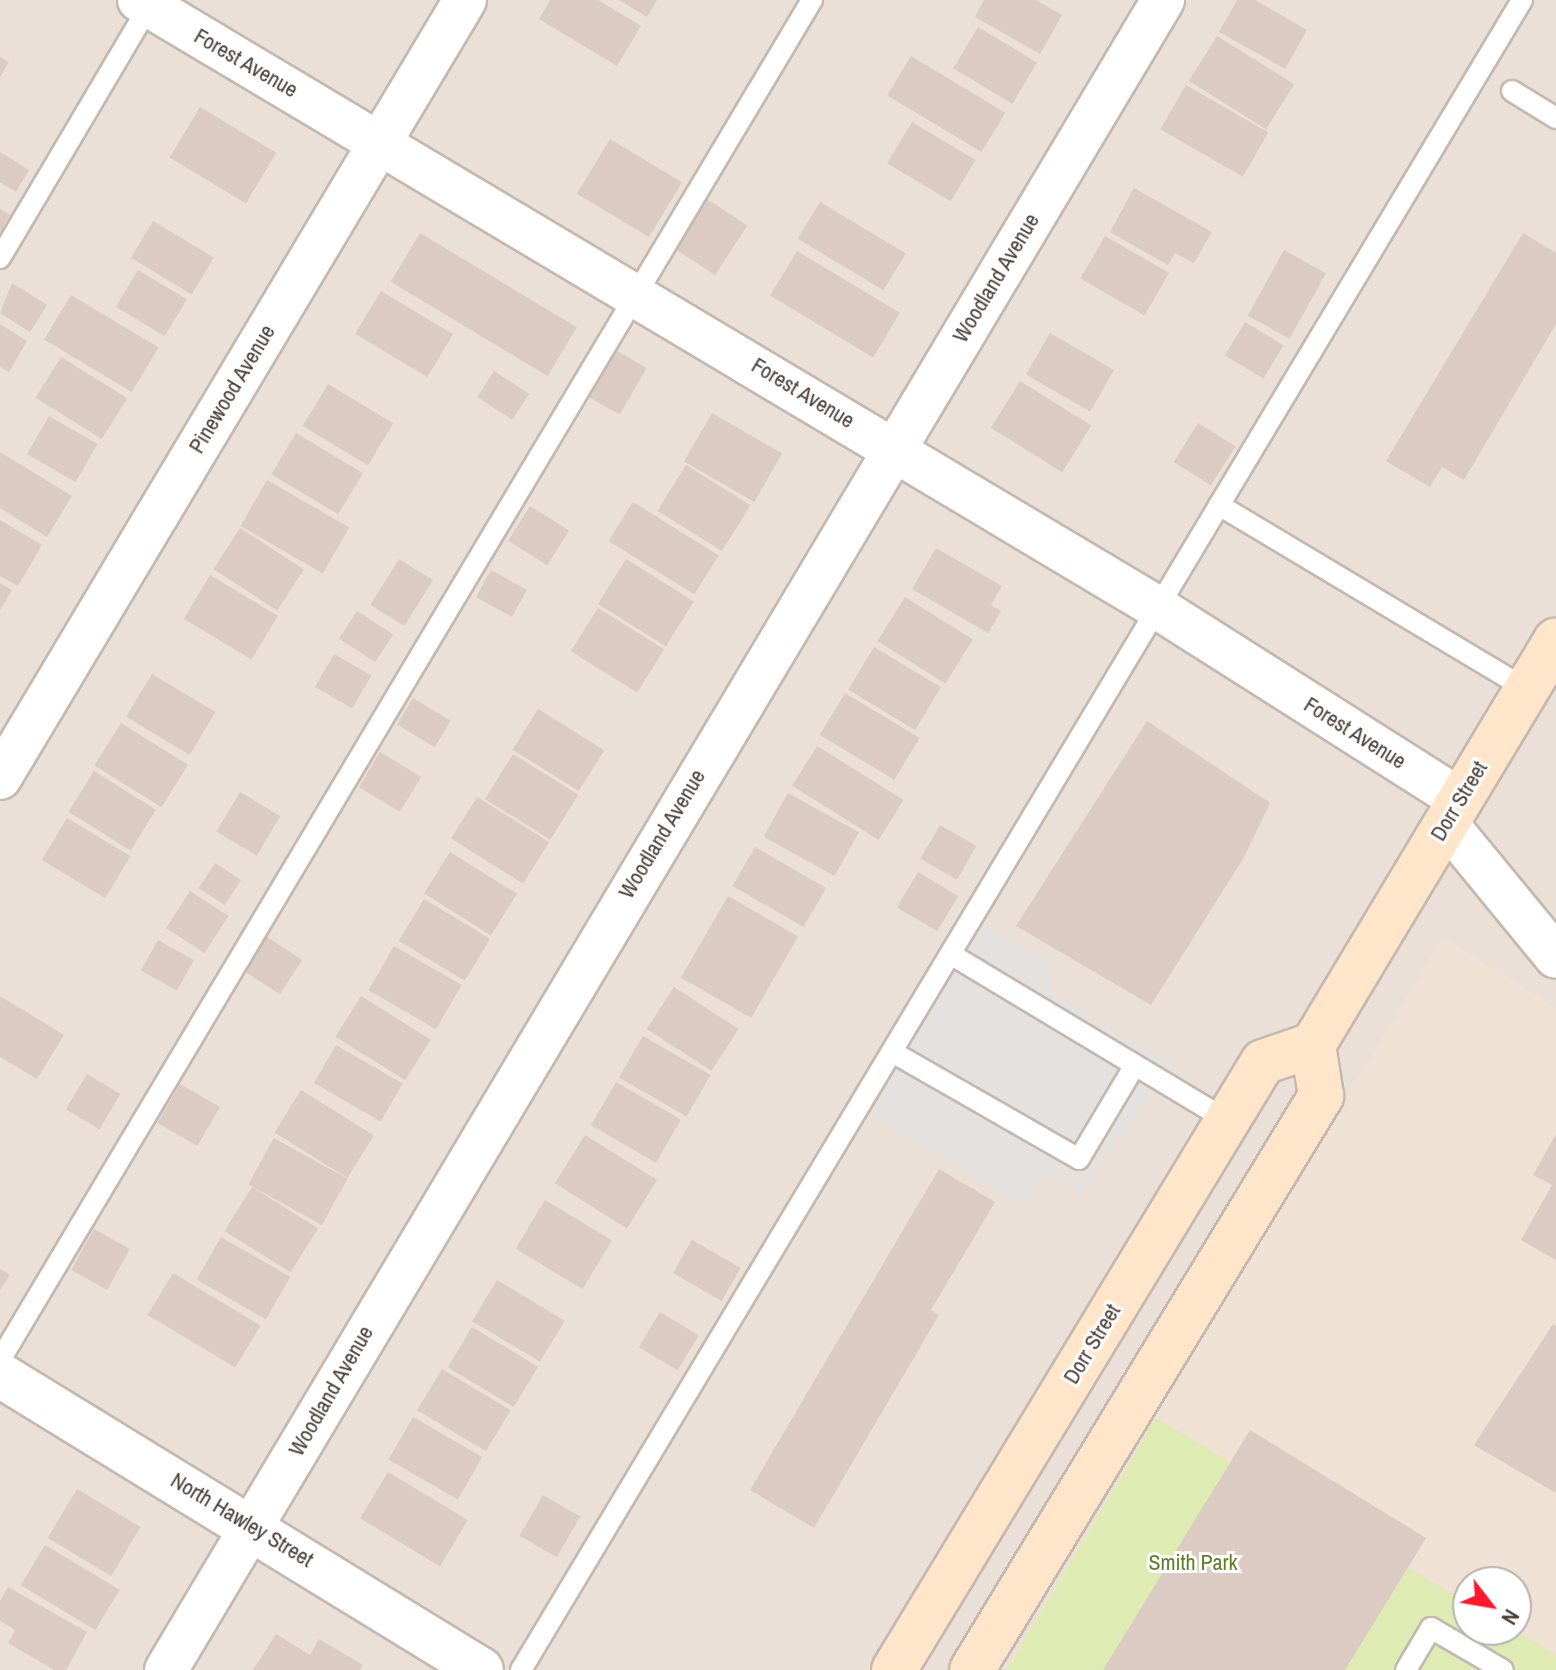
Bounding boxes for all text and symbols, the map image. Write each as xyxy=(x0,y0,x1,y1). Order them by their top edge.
street label: Forest Avenue xyxy=(189,23,303,103)
street label: Woodland Avenue xyxy=(947,208,1045,348)
street label: Pinewood Avenue xyxy=(183,320,281,458)
street label: Forest Avenue xyxy=(746,352,860,434)
street label: Forest Avenue xyxy=(1299,691,1411,775)
street label: Dorr Street xyxy=(1425,756,1493,846)
street label: Woodland Avenue xyxy=(613,764,711,904)
street label: Dorr Street xyxy=(1058,1299,1126,1389)
street label: Woodland Avenue xyxy=(283,1321,379,1461)
street label: North Hawley Street xyxy=(166,1467,318,1573)
park label: Smith Park xyxy=(1148,1550,1238,1576)
north arrow xyxy=(1452,1566,1532,1646)
text: N xyxy=(1495,1604,1527,1631)

